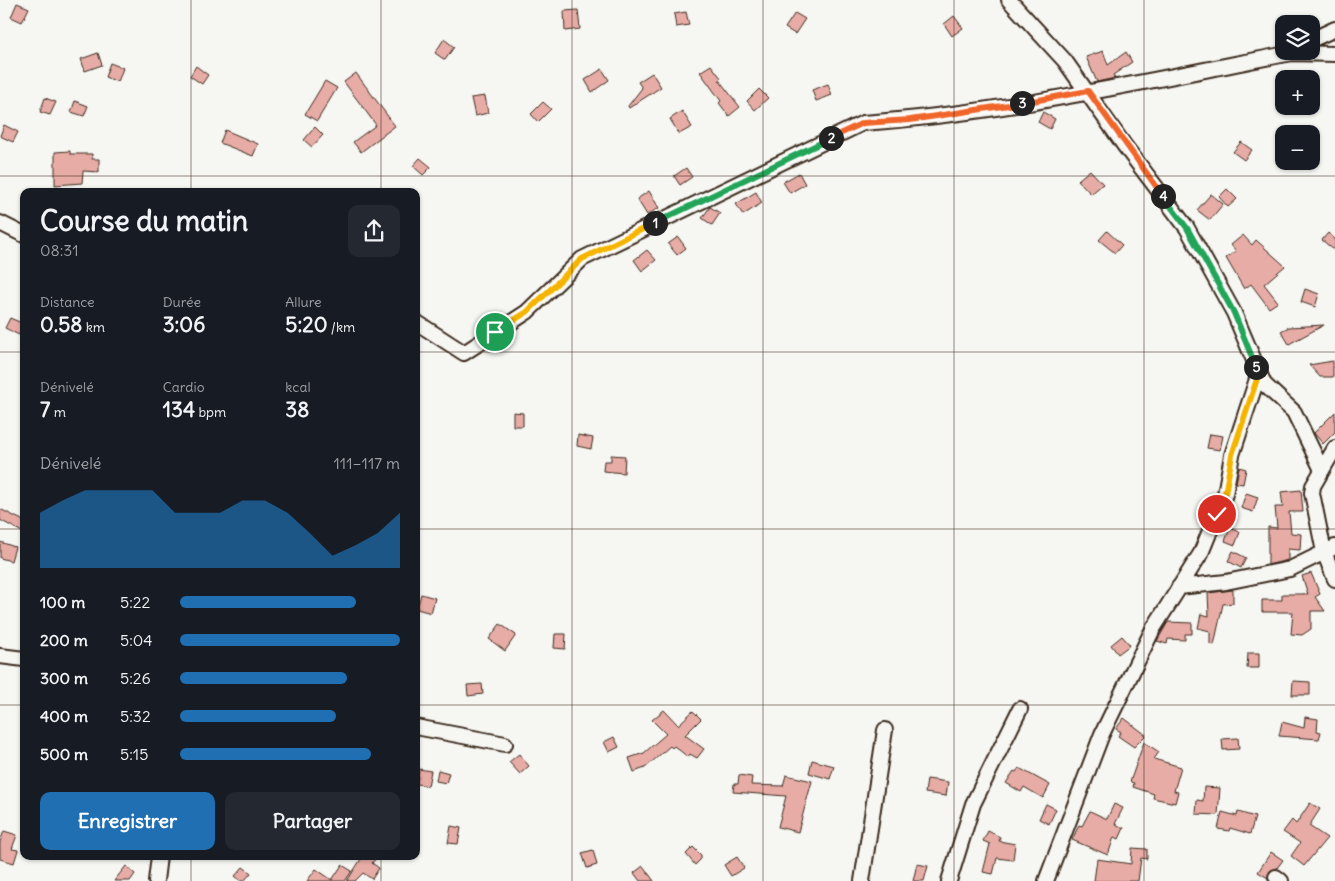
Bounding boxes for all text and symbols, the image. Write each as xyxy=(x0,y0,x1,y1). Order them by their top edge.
map controls xyxy=(1275,15,1320,170)
button: layers xyxy=(1275,15,1320,60)
button: + xyxy=(1275,70,1320,115)
pin: 3 xyxy=(1010,90,1034,116)
text: 3 xyxy=(1019,94,1026,112)
button: − xyxy=(1275,125,1320,170)
pin: 2 xyxy=(818,126,844,150)
text: 2 xyxy=(828,129,835,147)
pin: 4 xyxy=(1150,184,1176,208)
text: 4 xyxy=(1159,187,1168,205)
text: Course du matin xyxy=(40,203,248,239)
button: share xyxy=(348,205,400,257)
pin: 1 xyxy=(642,210,668,236)
text: 1 xyxy=(653,214,658,232)
text: 08:31 xyxy=(40,240,79,260)
text: Distance xyxy=(40,293,95,311)
text: Durée xyxy=(163,293,201,311)
text: Allure xyxy=(285,293,322,311)
text: 0.58 xyxy=(40,311,82,338)
text: 3:06 xyxy=(163,311,205,338)
text: 5:20 xyxy=(285,311,327,338)
pin xyxy=(474,311,516,353)
text: km xyxy=(82,318,105,336)
text: /km xyxy=(327,318,355,336)
icon: arrive xyxy=(481,318,509,346)
pin: 5 xyxy=(1244,354,1268,380)
text: 5 xyxy=(1252,358,1261,376)
text: Dénivelé xyxy=(40,378,94,396)
text: Cardio xyxy=(163,378,205,396)
text: kcal xyxy=(285,378,311,396)
text: 7 xyxy=(40,396,50,423)
text: 134 xyxy=(163,396,195,423)
text: 38 xyxy=(285,396,309,423)
text: m xyxy=(50,403,66,421)
text: bpm xyxy=(195,403,226,421)
text: Dénivelé xyxy=(40,453,101,473)
text: 111–117 m xyxy=(333,453,400,473)
pin xyxy=(1196,493,1238,535)
icon: check xyxy=(1203,500,1231,528)
text: 100 m xyxy=(40,592,85,612)
text: 5:22 xyxy=(120,592,150,612)
text: 200 m xyxy=(40,630,88,650)
text: 5:04 xyxy=(120,630,153,650)
text: 300 m xyxy=(40,668,88,688)
text: 5:26 xyxy=(120,668,151,688)
text: 400 m xyxy=(40,706,88,726)
text: 5:32 xyxy=(120,706,151,726)
text: 500 m xyxy=(40,744,88,764)
text: 5:15 xyxy=(120,744,148,764)
button: Enregistrer xyxy=(40,792,215,850)
button: Partager xyxy=(225,792,400,850)

